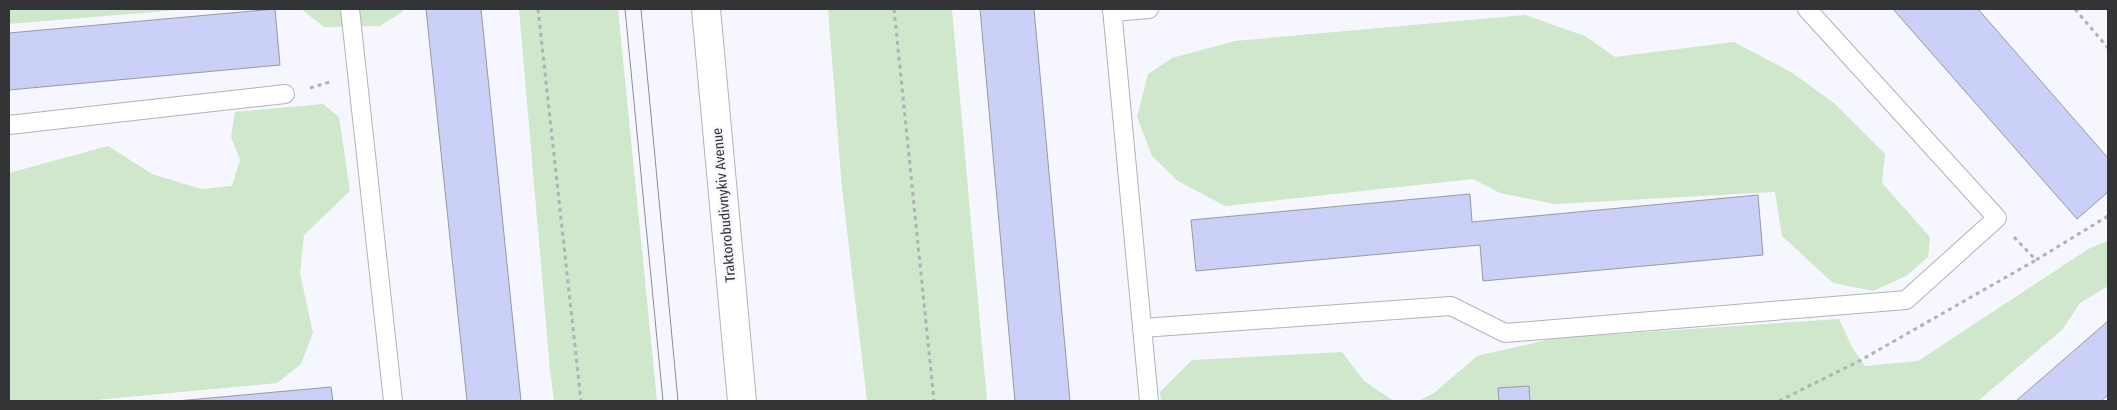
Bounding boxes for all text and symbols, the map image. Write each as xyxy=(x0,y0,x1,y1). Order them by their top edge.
street label: Traktorobudivnykiv Avenue xyxy=(709,127,739,283)

